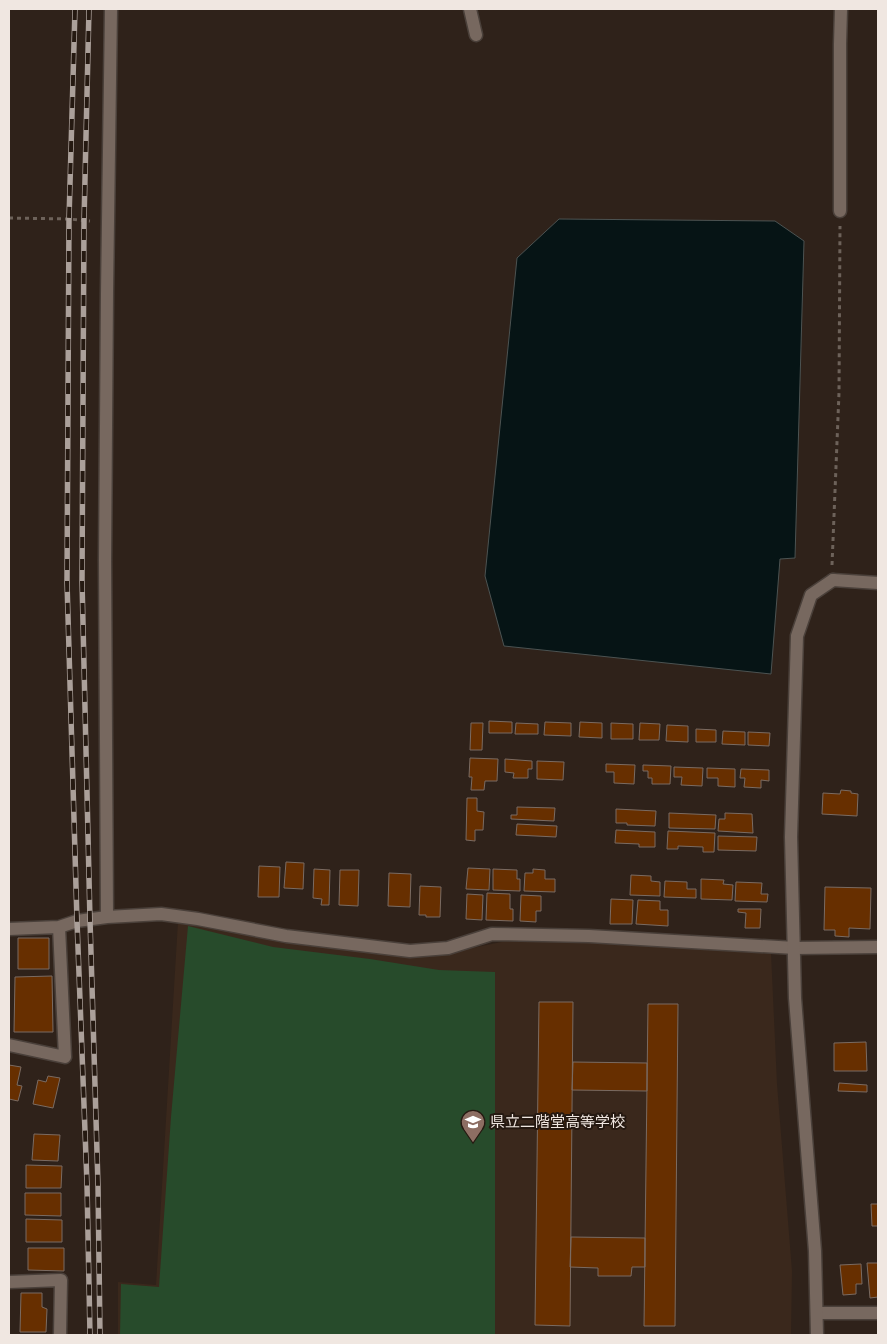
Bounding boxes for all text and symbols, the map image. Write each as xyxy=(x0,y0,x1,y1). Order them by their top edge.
school or university icon: 県立二階堂高等学校 xyxy=(460,1109,486,1143)
place label: 県立二階堂高等学校 xyxy=(490,1112,625,1131)

